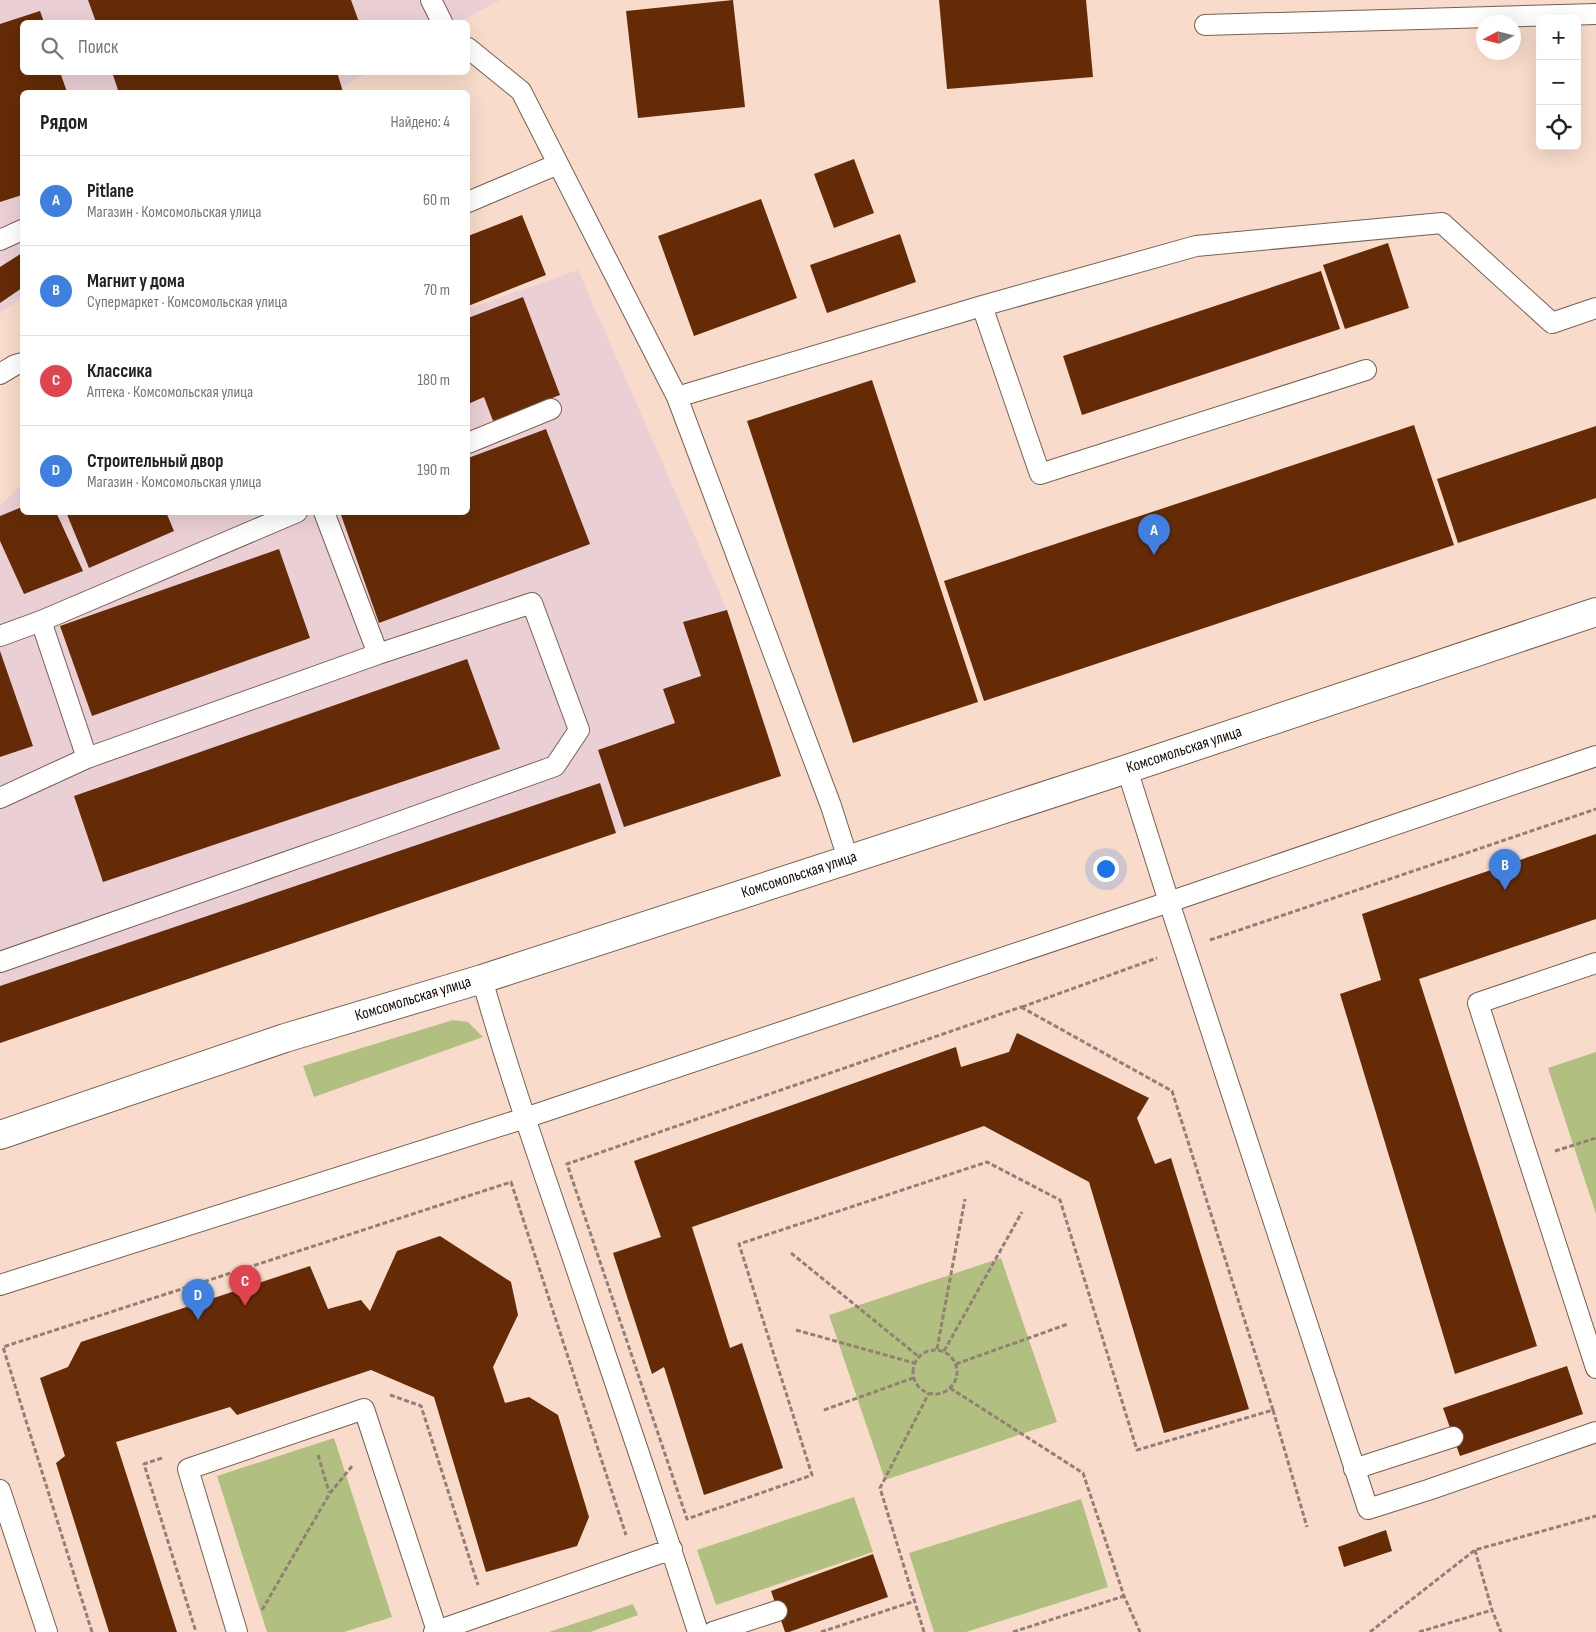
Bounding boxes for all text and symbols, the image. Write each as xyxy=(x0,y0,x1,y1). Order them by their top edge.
north arrow xyxy=(1476,15,1521,60)
map controls xyxy=(1536,15,1581,150)
button: + xyxy=(1536,15,1581,60)
search box xyxy=(20,20,470,75)
icon: search xyxy=(38,34,66,62)
text: Поиск xyxy=(78,36,118,59)
button: − xyxy=(1536,60,1581,105)
button: locate xyxy=(1536,105,1581,150)
text: Рядом xyxy=(40,110,88,135)
text: Найдено: 4 xyxy=(390,113,450,132)
text: Pitlane xyxy=(87,180,134,203)
text: A xyxy=(52,191,60,210)
text: 60 m xyxy=(423,191,450,210)
text: Магазин · Комсомольская улица xyxy=(87,203,261,222)
text: Магнит у дома xyxy=(87,270,185,293)
text: B xyxy=(52,281,60,300)
text: 70 m xyxy=(424,281,450,300)
text: Супермаркет · Комсомольская улица xyxy=(87,293,287,312)
text: Классика xyxy=(87,360,152,383)
text: C xyxy=(52,371,60,390)
text: 180 m xyxy=(417,371,450,390)
text: Аптека · Комсомольская улица xyxy=(87,383,253,402)
text: Строительный двор xyxy=(87,450,223,473)
text: D xyxy=(52,461,60,480)
text: 190 m xyxy=(417,461,450,480)
text: Магазин · Комсомольская улица xyxy=(87,473,261,492)
pin: A xyxy=(1138,514,1170,555)
street label: Комсомольская улица xyxy=(1124,722,1244,778)
street label: Комсомольская улица xyxy=(739,847,859,903)
pin: B xyxy=(1489,849,1521,890)
your location xyxy=(1093,856,1119,882)
street label: Комсомольская улица xyxy=(353,972,473,1026)
pin: C xyxy=(229,1265,261,1306)
pin: D xyxy=(182,1279,214,1320)

